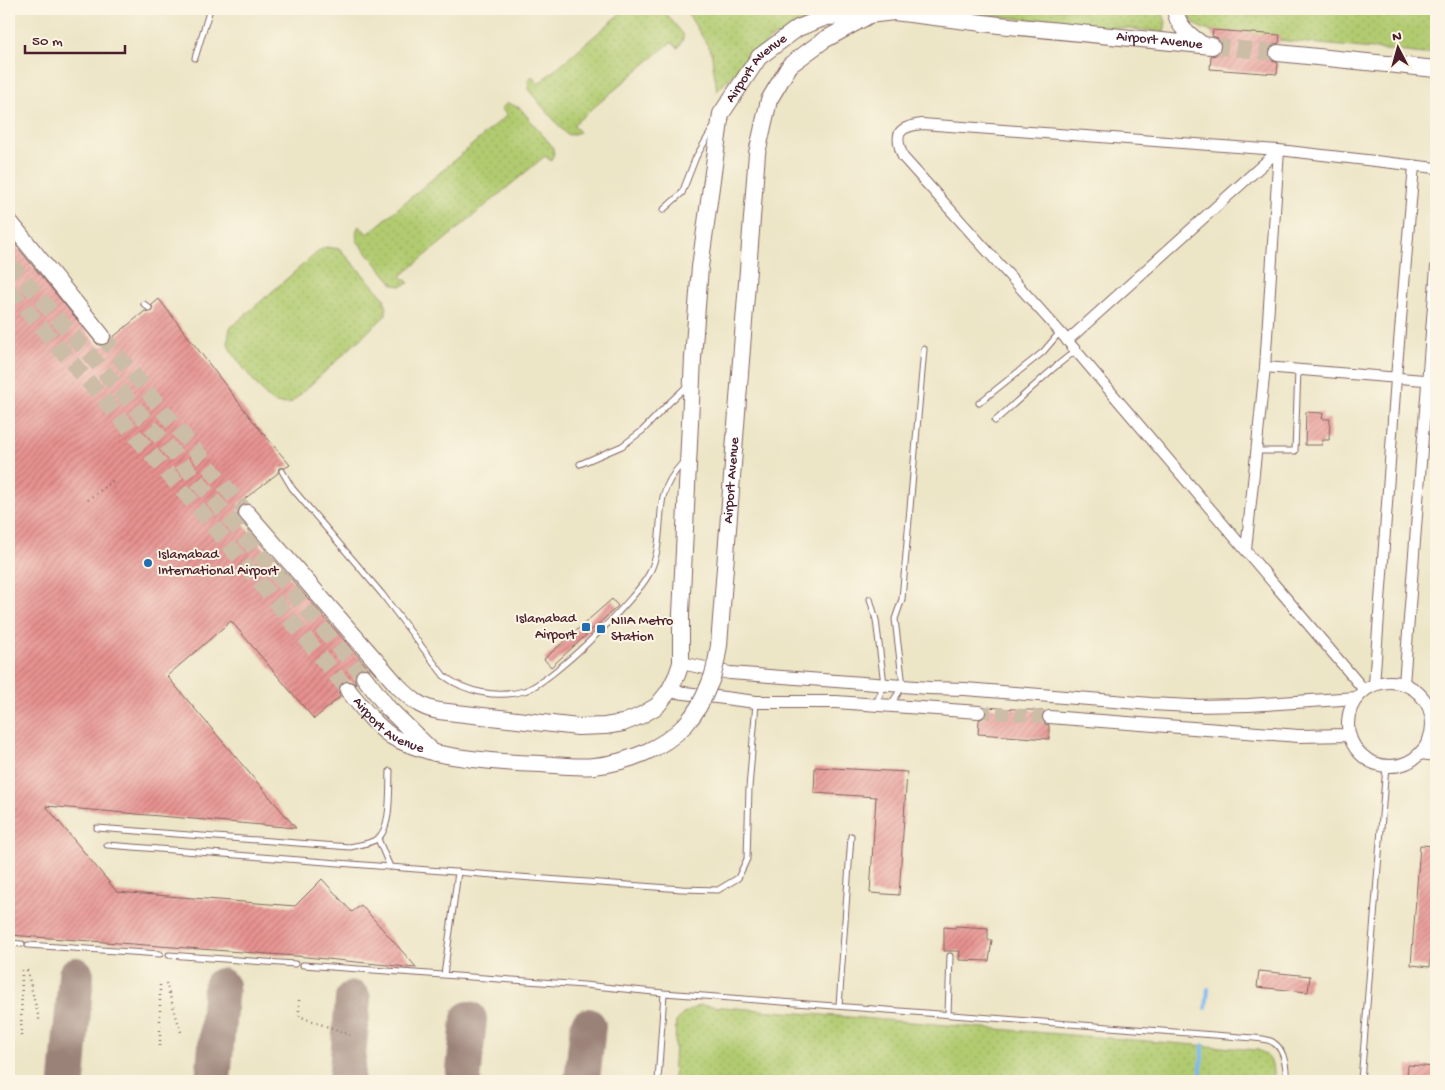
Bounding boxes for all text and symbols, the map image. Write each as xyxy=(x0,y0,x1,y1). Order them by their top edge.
scale bar xyxy=(25,22,125,54)
north arrow xyxy=(1372,22,1422,72)
street label: Airport Avenue xyxy=(1115,28,1204,54)
text: N xyxy=(1391,29,1402,46)
street label: Airport Avenue xyxy=(722,30,791,106)
text: 50 m xyxy=(32,33,63,51)
street label: Airport Avenue xyxy=(720,436,744,524)
place label: Islamabad International Airport xyxy=(158,547,280,580)
marker: Islamabad International Airport xyxy=(142,557,154,569)
place label: Islamabad Airport xyxy=(516,611,578,644)
place label: NIIA Metro Station xyxy=(611,613,673,646)
marker: Islamabad Airport xyxy=(580,621,592,633)
marker: NIIA Metro Station xyxy=(595,623,607,635)
street label: Airport Avenue xyxy=(349,694,427,758)

